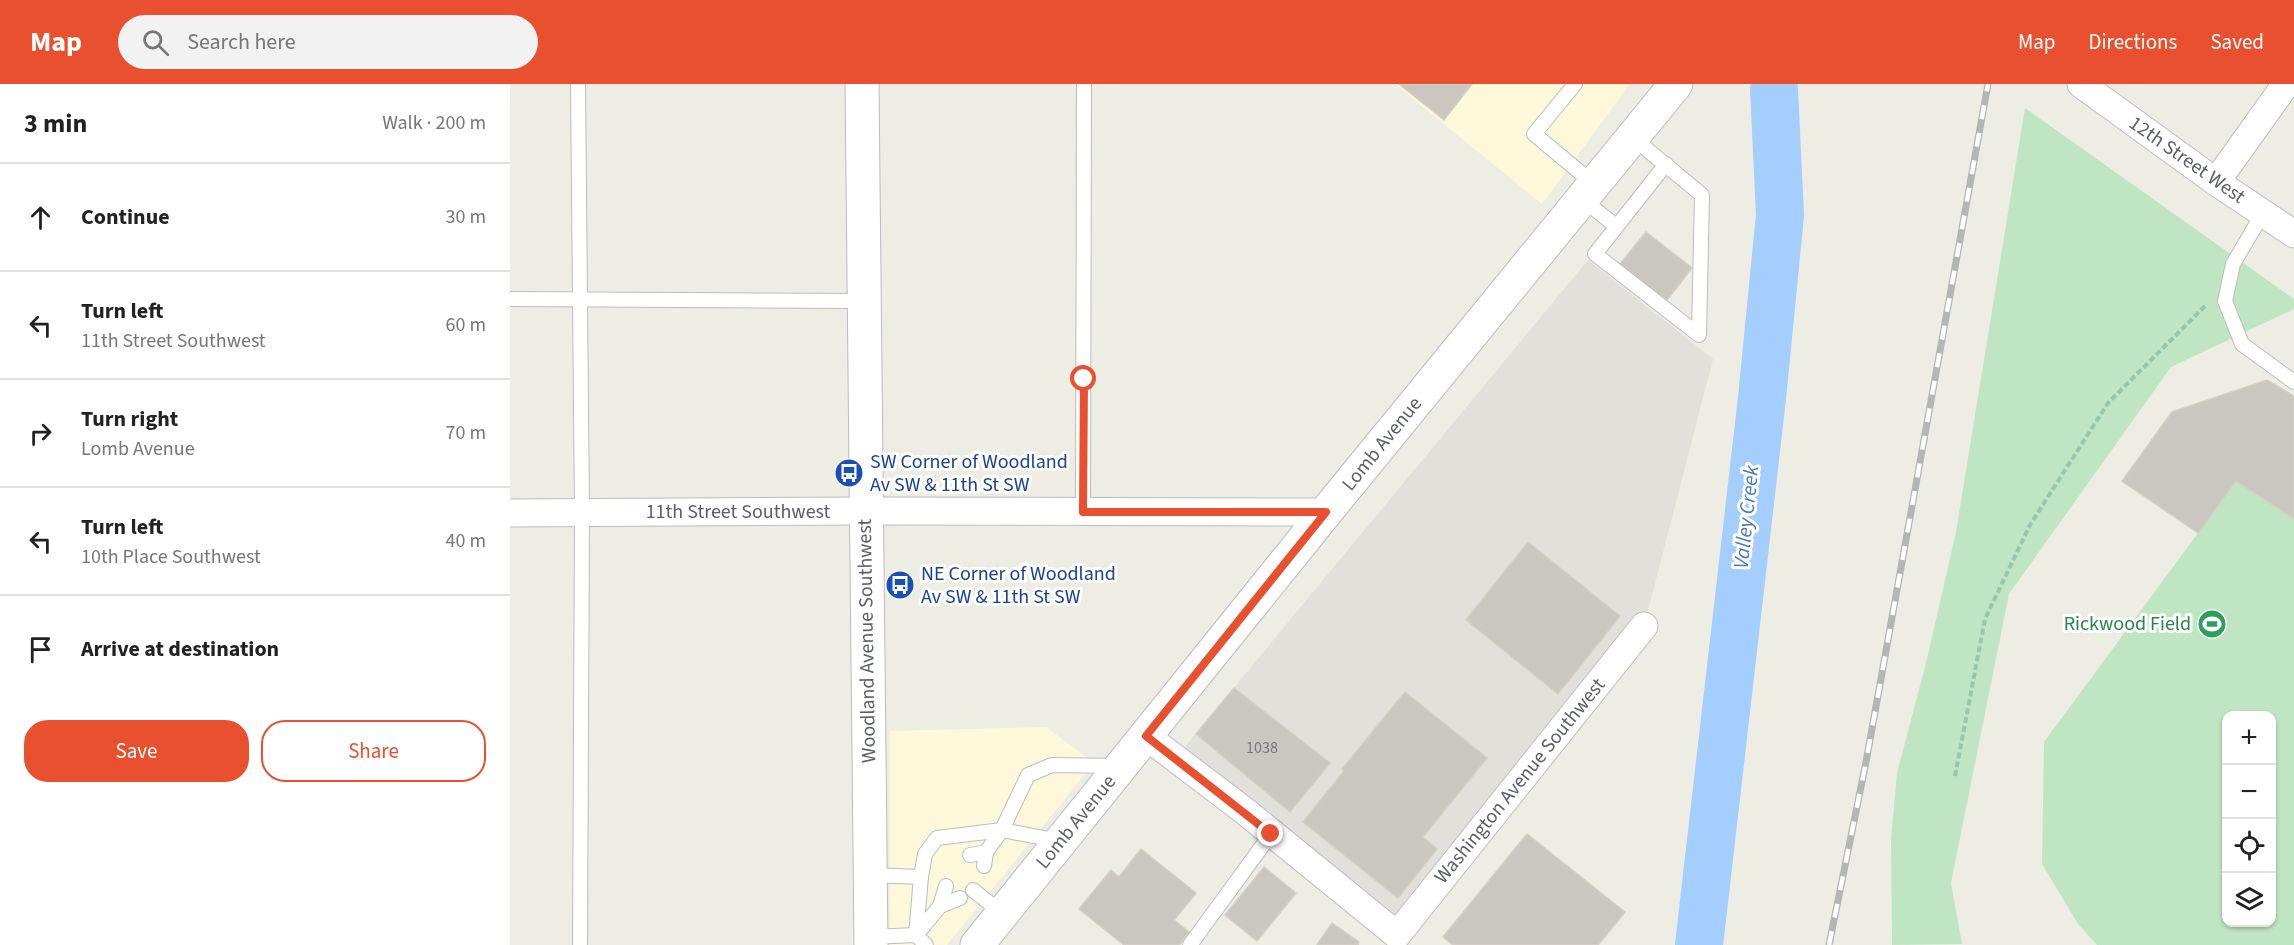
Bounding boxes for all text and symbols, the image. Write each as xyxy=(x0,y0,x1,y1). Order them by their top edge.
search box xyxy=(118,15,538,69)
text: Map xyxy=(30,22,82,62)
icon: search xyxy=(139,26,172,59)
text: Search here xyxy=(187,26,296,58)
text: Map xyxy=(2018,27,2056,57)
text: Directions xyxy=(2089,27,2177,57)
text: Saved xyxy=(2210,27,2264,57)
text: 3 min xyxy=(24,105,87,142)
text: Walk · 200 m xyxy=(382,109,486,137)
street label: 12th Street West xyxy=(2123,110,2251,211)
icon: ahead xyxy=(24,201,57,234)
text: Continue xyxy=(81,201,170,233)
text: 30 m xyxy=(446,203,486,231)
text: Turn left xyxy=(81,295,163,327)
icon: left xyxy=(24,309,57,342)
text: 60 m xyxy=(446,311,486,339)
text: 11th Street Southwest xyxy=(81,327,266,355)
route start xyxy=(1070,365,1096,391)
street label: Lomb Avenue xyxy=(1335,391,1429,497)
text: Turn right xyxy=(81,403,178,435)
icon: right xyxy=(24,417,57,450)
text: 70 m xyxy=(446,419,486,447)
text: Lomb Avenue xyxy=(81,435,195,463)
place label: SW Corner of Woodland Av SW & 11th St SW xyxy=(870,448,1068,499)
bus stop icon: SW Corner of Woodland Av SW & 11th St SW xyxy=(833,457,865,489)
water label: Valley Creek xyxy=(1726,463,1766,570)
street label: 11th Street Southwest xyxy=(646,498,831,526)
text: Turn left xyxy=(81,511,163,543)
street label: Woodland Avenue Southwest xyxy=(851,518,883,763)
icon: left xyxy=(24,525,57,558)
text: 40 m xyxy=(446,527,486,555)
text: 10th Place Southwest xyxy=(81,543,261,571)
place label: NE Corner of Woodland Av SW & 11th St SW xyxy=(921,560,1116,611)
bus stop icon: NE Corner of Woodland Av SW & 11th St SW xyxy=(884,569,916,601)
sports icon: Rickwood Field xyxy=(2196,608,2228,640)
place label: Rickwood Field xyxy=(2064,610,2191,638)
icon: arrive xyxy=(24,633,57,666)
text: Arrive at destination xyxy=(81,633,279,665)
street label: Washington Avenue Southwest xyxy=(1428,672,1612,890)
map controls xyxy=(2222,711,2276,927)
button: + xyxy=(2222,711,2276,765)
button: Save xyxy=(24,720,249,782)
button: Share xyxy=(261,720,486,782)
house number: 1038 xyxy=(1246,737,1278,759)
button: − xyxy=(2222,765,2276,819)
street label: Lomb Avenue xyxy=(1029,769,1123,875)
button: locate xyxy=(2222,819,2276,873)
route end xyxy=(1257,820,1283,846)
button: layers xyxy=(2222,873,2276,927)

